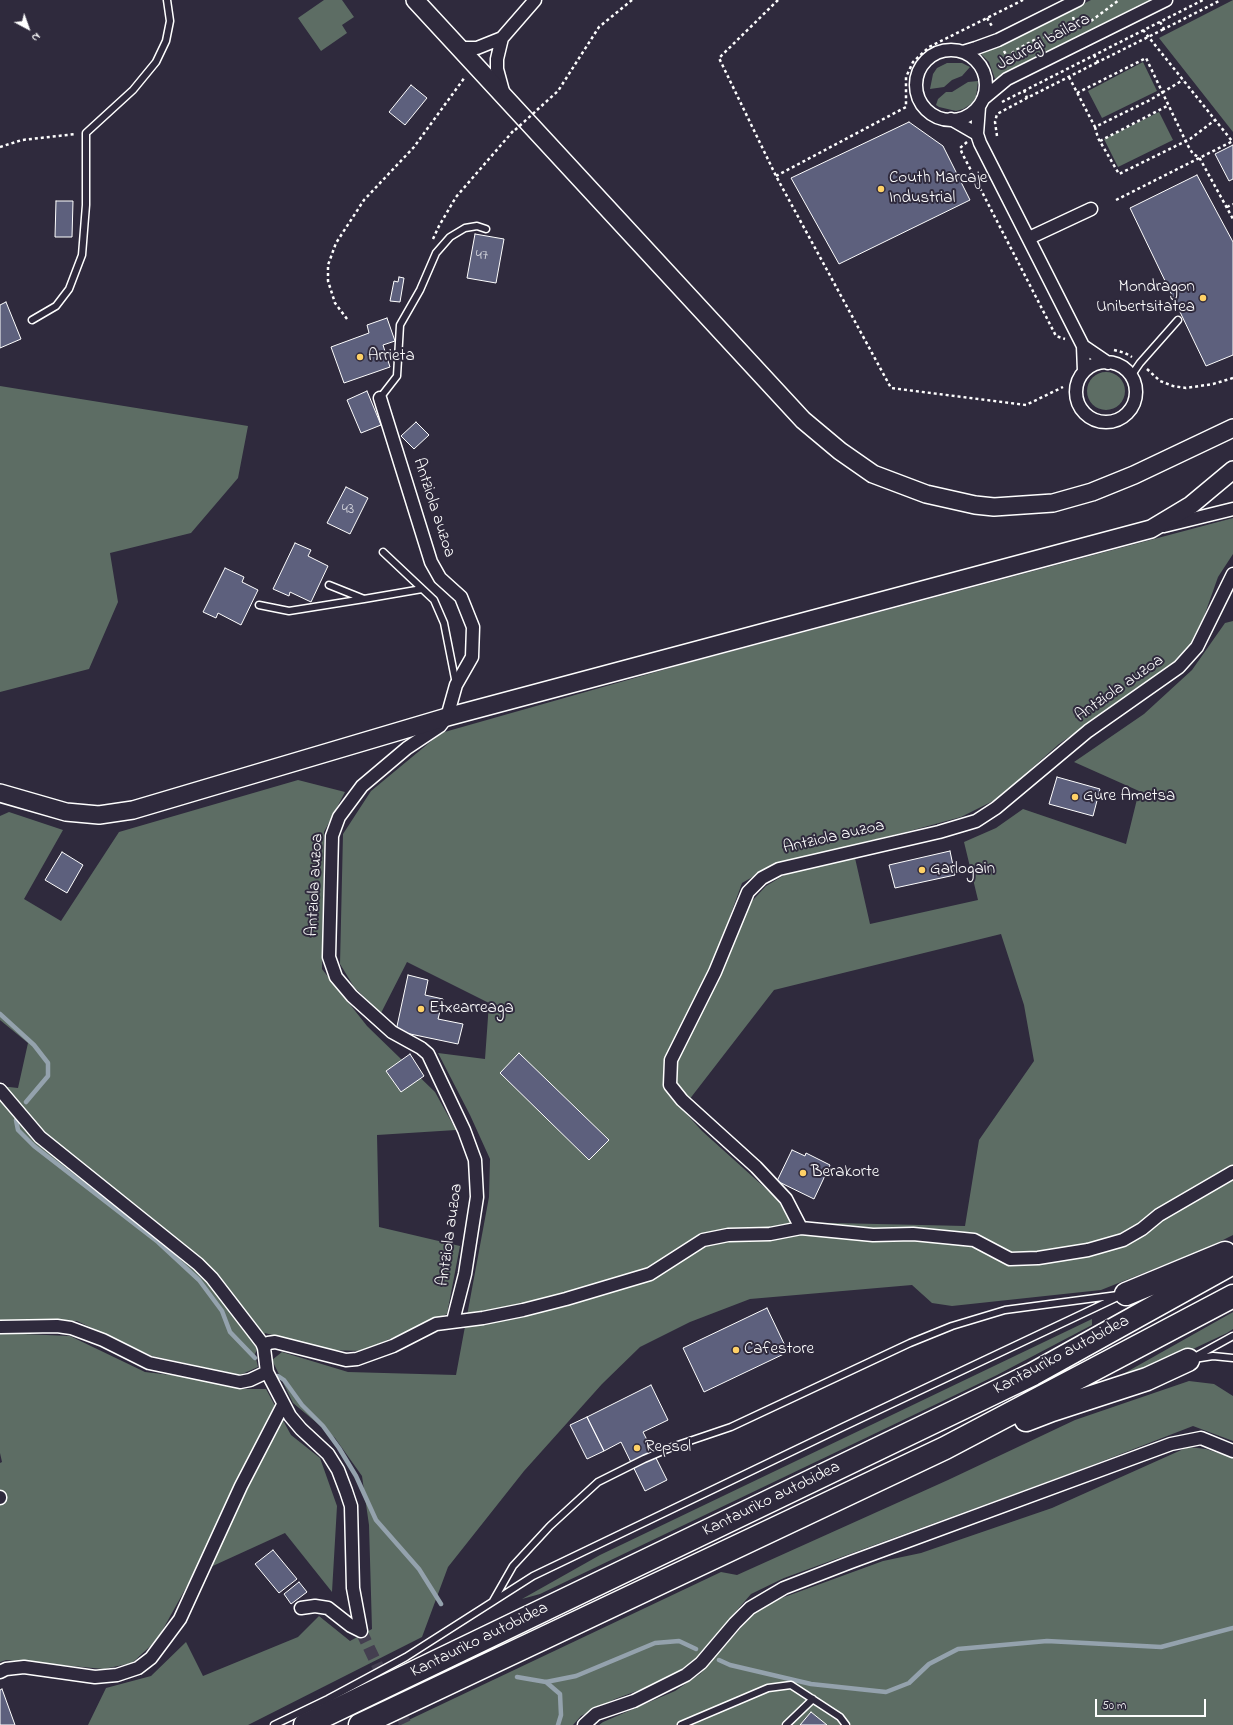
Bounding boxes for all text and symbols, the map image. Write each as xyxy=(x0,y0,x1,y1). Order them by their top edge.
north arrow xyxy=(8,8,48,48)
street label: Jauregi bailara xyxy=(994,10,1094,76)
text: N xyxy=(28,29,44,46)
place label: Couth Marcaje Industrial xyxy=(889,169,987,209)
marker: Couth Marcaje Industrial xyxy=(876,184,886,194)
house number: 47 xyxy=(476,248,488,266)
place label: Mondragon Unibertsitatea xyxy=(1096,278,1195,318)
marker: Mondragon Unibertsitatea xyxy=(1198,293,1208,303)
place label: Arrieta xyxy=(368,347,415,367)
marker: Arrieta xyxy=(355,352,365,362)
street label: Antziola auzoa xyxy=(407,456,459,560)
house number: 43 xyxy=(342,502,354,520)
street label: Antziola auzoa xyxy=(1072,651,1168,727)
place label: Gure Ametsa xyxy=(1083,787,1175,807)
marker: Gure Ametsa xyxy=(1070,792,1080,802)
street label: Antziola auzoa xyxy=(781,816,887,860)
street label: Antziola auzoa xyxy=(303,833,329,937)
place label: Garlogain xyxy=(930,860,995,880)
marker: Garlogain xyxy=(917,865,927,875)
place label: Etxearreaga xyxy=(429,999,514,1019)
marker: Etxearreaga xyxy=(416,1004,426,1014)
place label: Berakorte xyxy=(811,1163,879,1183)
marker: Berakorte xyxy=(798,1168,808,1178)
street label: Antziola auzoa xyxy=(434,1182,468,1288)
street label: Kantauriko autobidea xyxy=(991,1312,1133,1400)
place label: Cafestore xyxy=(744,1340,814,1360)
marker: Cafestore xyxy=(731,1345,741,1355)
place label: Repsol xyxy=(645,1438,691,1458)
marker: Repsol xyxy=(632,1443,642,1453)
street label: Kantauriko autobidea xyxy=(700,1458,844,1542)
street label: Kantauriko autobidea xyxy=(408,1599,552,1683)
scale bar xyxy=(1097,1691,1208,1717)
text: 50 m xyxy=(1102,1697,1126,1715)

